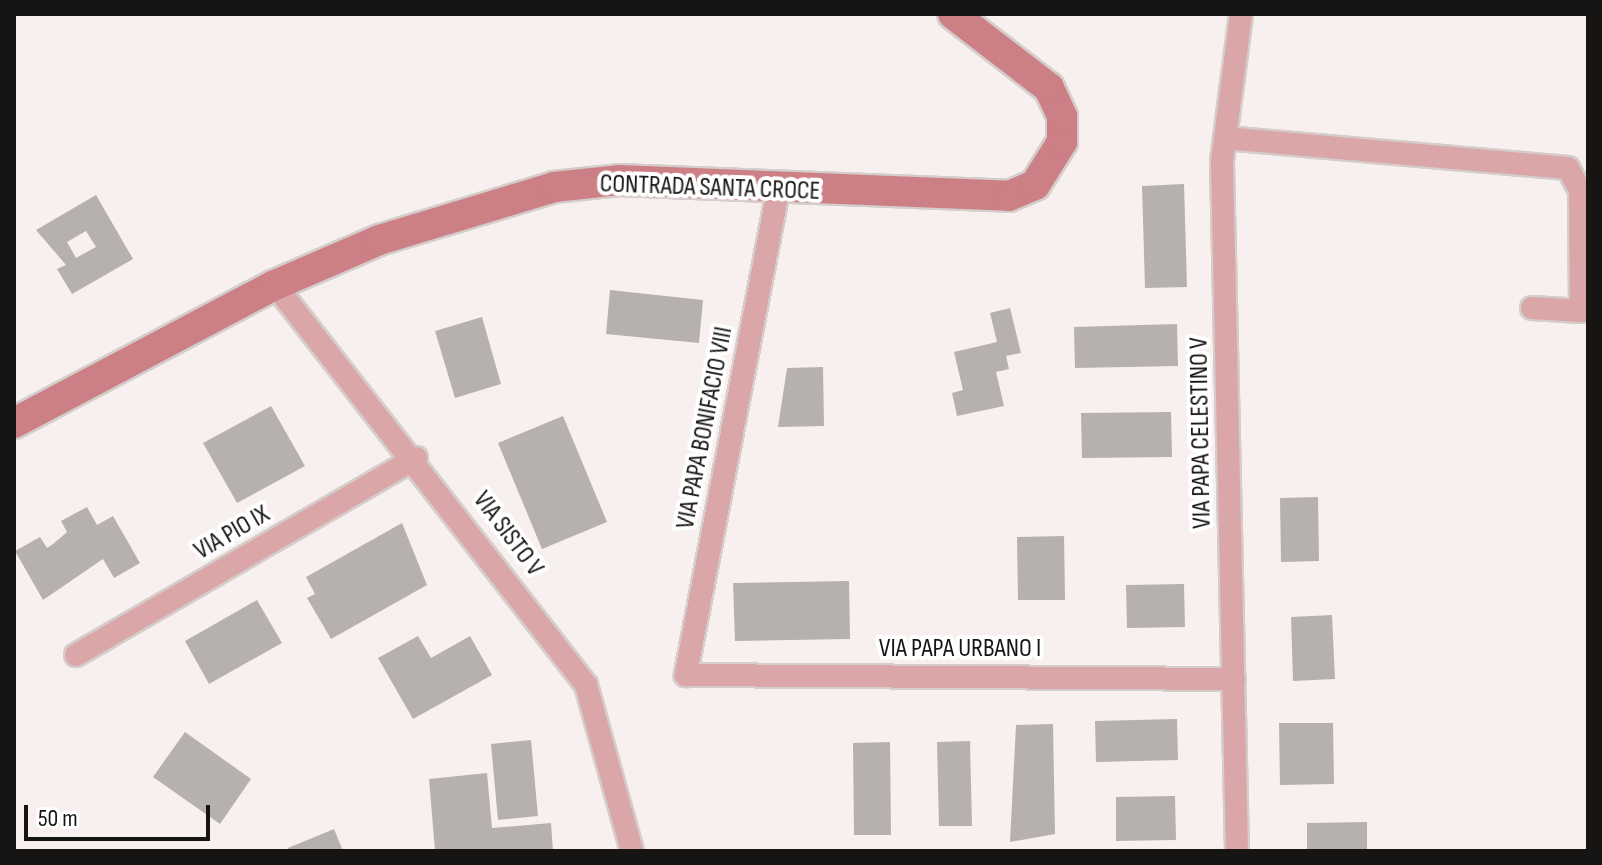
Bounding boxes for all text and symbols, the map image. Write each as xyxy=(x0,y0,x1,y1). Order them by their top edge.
street label: CONTRADA SANTA CROCE xyxy=(599,169,821,207)
street label: VIA PAPA BONIFACIO VIII xyxy=(670,324,740,532)
street label: VIA PAPA CELESTINO V xyxy=(1184,337,1218,529)
street label: VIA SISTO V xyxy=(466,485,550,583)
street label: VIA PIO IX xyxy=(189,499,275,567)
street label: VIA PAPA URBANO I xyxy=(879,633,1041,665)
scale bar xyxy=(28,789,214,839)
text: 50 m xyxy=(38,804,78,833)

